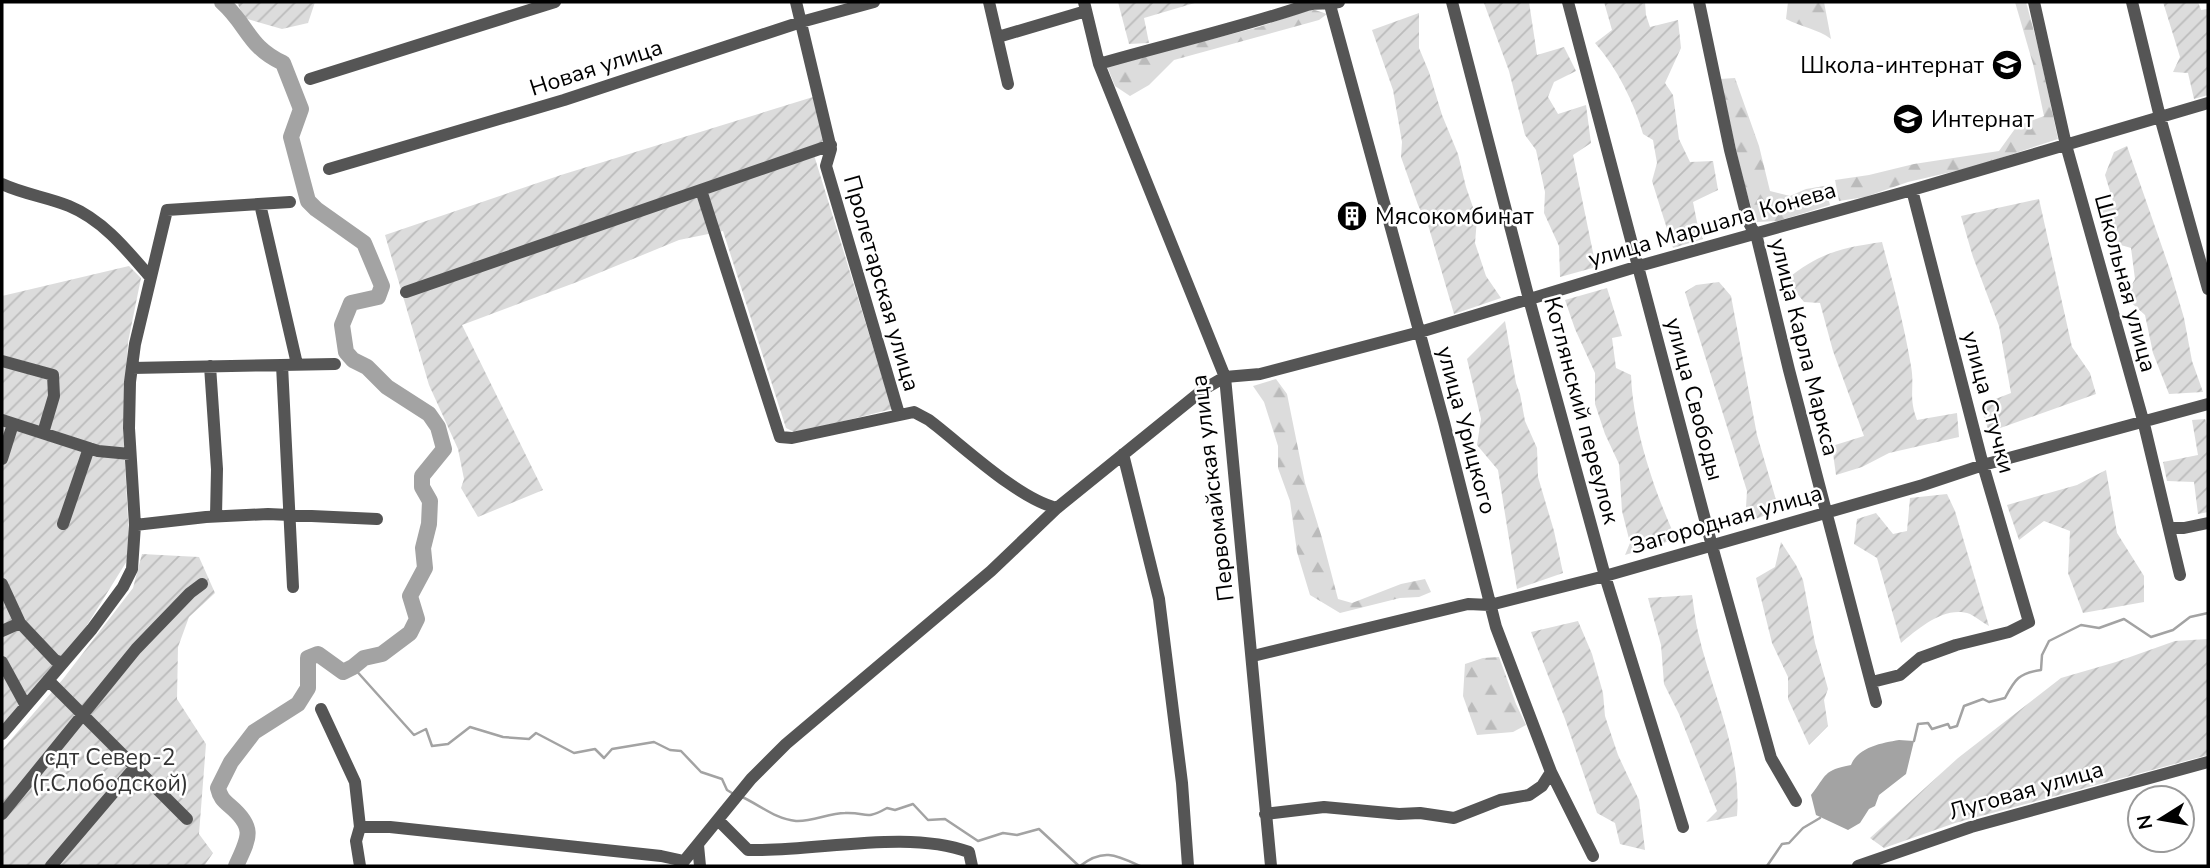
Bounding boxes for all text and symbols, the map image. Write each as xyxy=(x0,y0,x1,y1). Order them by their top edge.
street label: Новая улица xyxy=(526,31,667,104)
school or university icon: Школа-интернат xyxy=(1990,48,2024,82)
place label: Школа-интернат xyxy=(1800,50,1985,81)
school or university icon: Интернат xyxy=(1891,102,1925,136)
place label: Интернат xyxy=(1931,104,2035,135)
street label: Пролетарская улица xyxy=(836,171,927,395)
street label: улица Маршала Конева xyxy=(1585,174,1840,275)
street label: Школьная улица xyxy=(2087,191,2164,376)
building icon: Мясокомбинат xyxy=(1335,199,1369,233)
place label: Мясокомбинат xyxy=(1375,201,1535,232)
street label: улица Карла Маркса xyxy=(1762,235,1847,459)
street label: Котлянский переулок xyxy=(1536,293,1627,528)
street label: улица Свободы xyxy=(1658,314,1731,484)
street label: улица Стучки xyxy=(1955,328,2022,477)
street label: улица Урицкого xyxy=(1429,343,1504,518)
street label: Первомайская улица xyxy=(1183,373,1242,603)
street label: Загородная улица xyxy=(1626,477,1826,562)
park label: сдт Север-2 (г.Слободской) xyxy=(32,742,188,799)
street label: Луговая улица xyxy=(1945,754,2107,827)
north arrow xyxy=(2126,784,2196,854)
text: N xyxy=(2131,813,2159,832)

